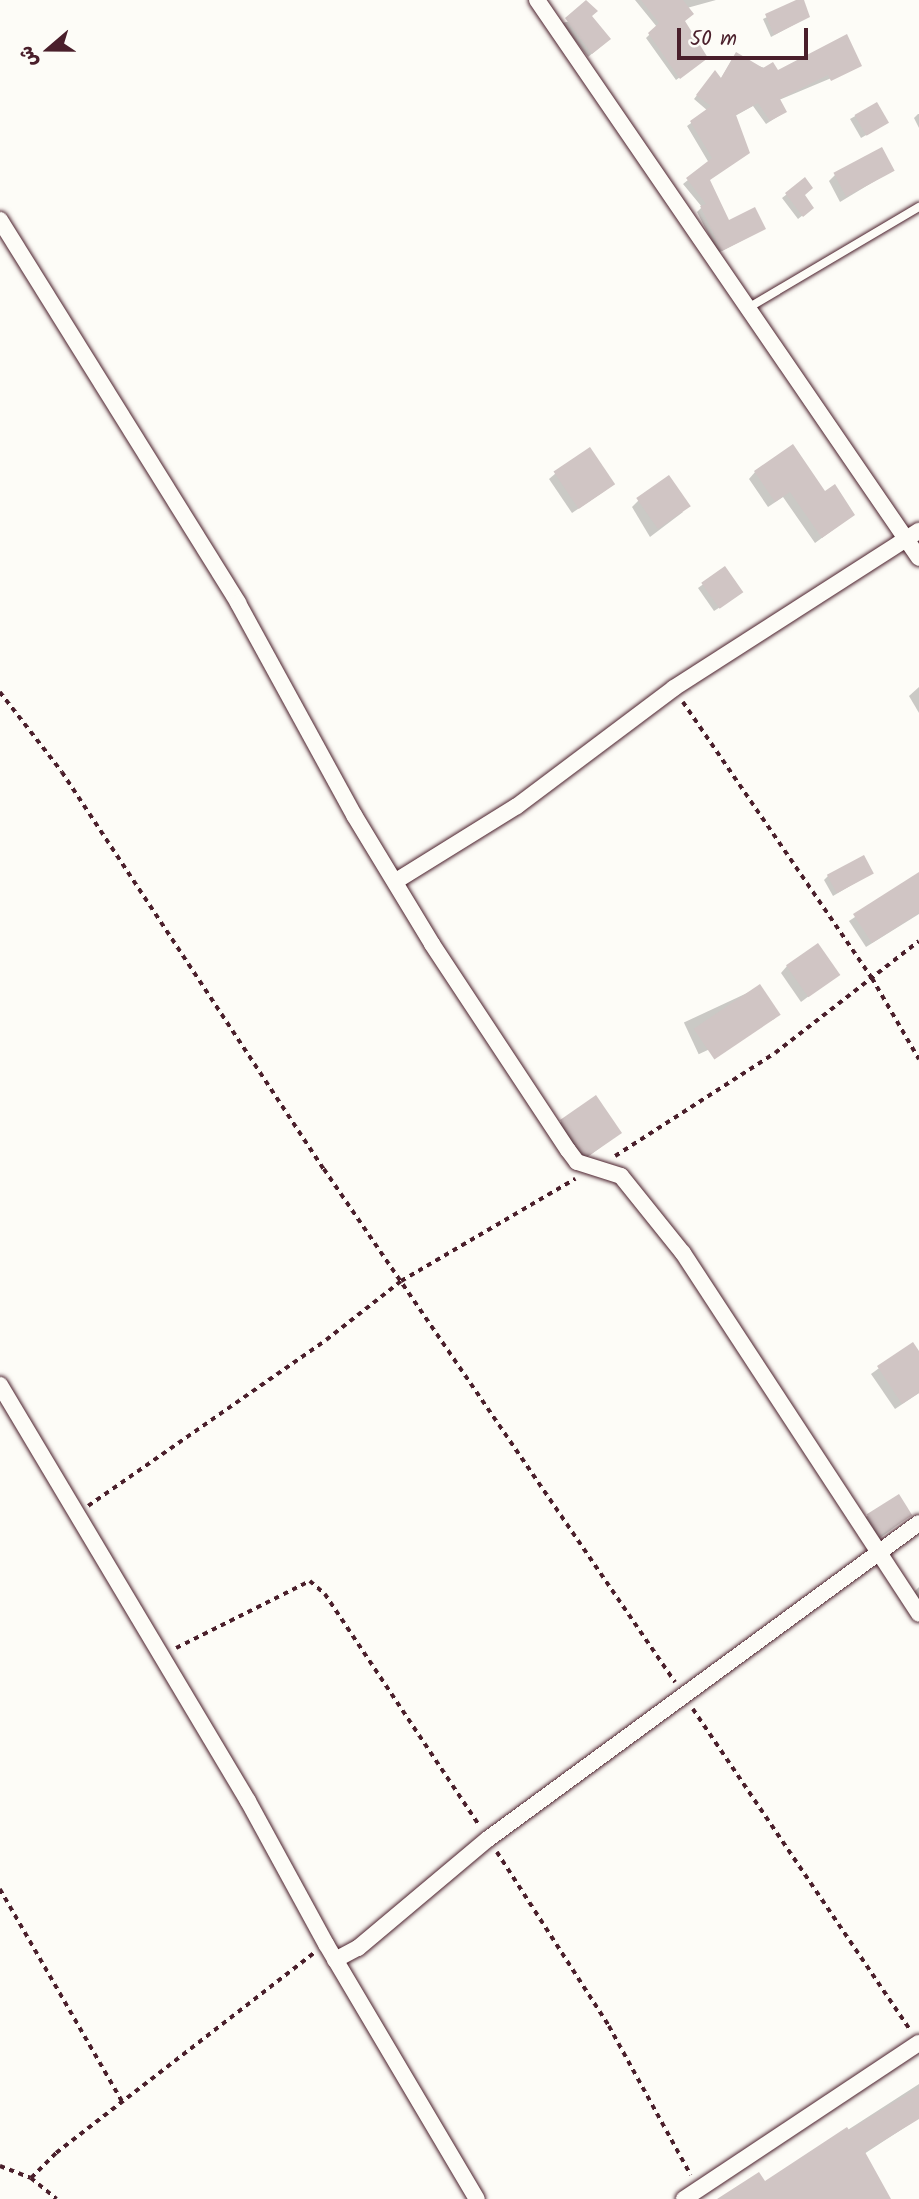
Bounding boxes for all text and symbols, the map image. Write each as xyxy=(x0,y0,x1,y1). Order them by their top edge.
north arrow xyxy=(14,14,84,84)
scale bar xyxy=(681,14,812,58)
text: 50 m xyxy=(690,23,737,56)
text: ش xyxy=(12,41,47,71)

